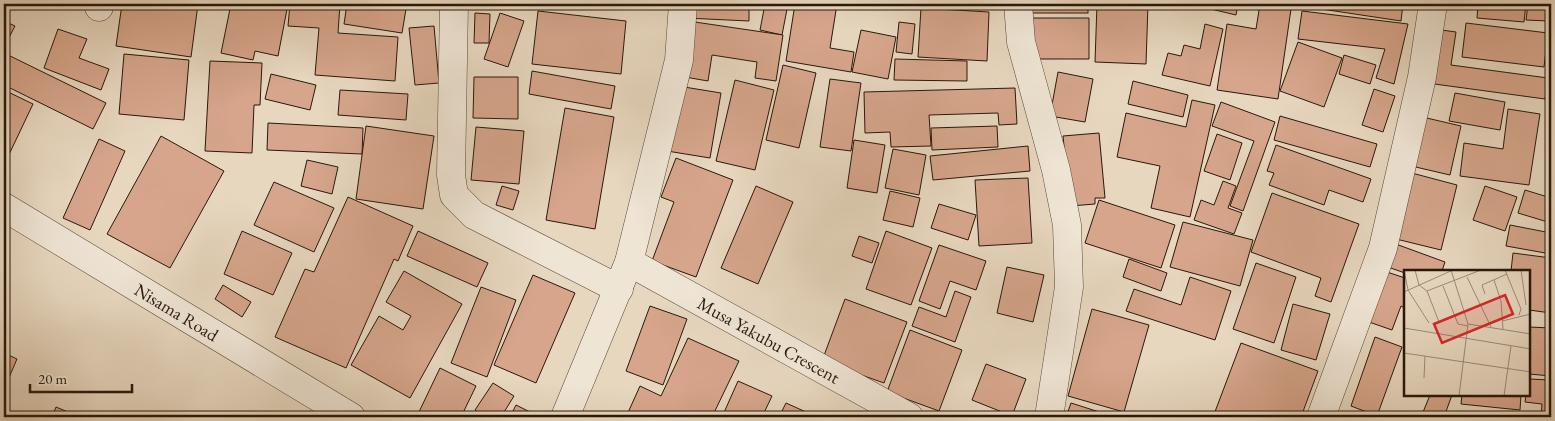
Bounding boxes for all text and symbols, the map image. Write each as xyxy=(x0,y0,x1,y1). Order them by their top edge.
inset map xyxy=(1404,270,1530,396)
street label: Nisama Road xyxy=(131,277,224,346)
street label: Musa Yakubu Crescent xyxy=(694,291,845,388)
scale bar xyxy=(30,361,132,393)
text: 20 m xyxy=(38,369,67,388)

